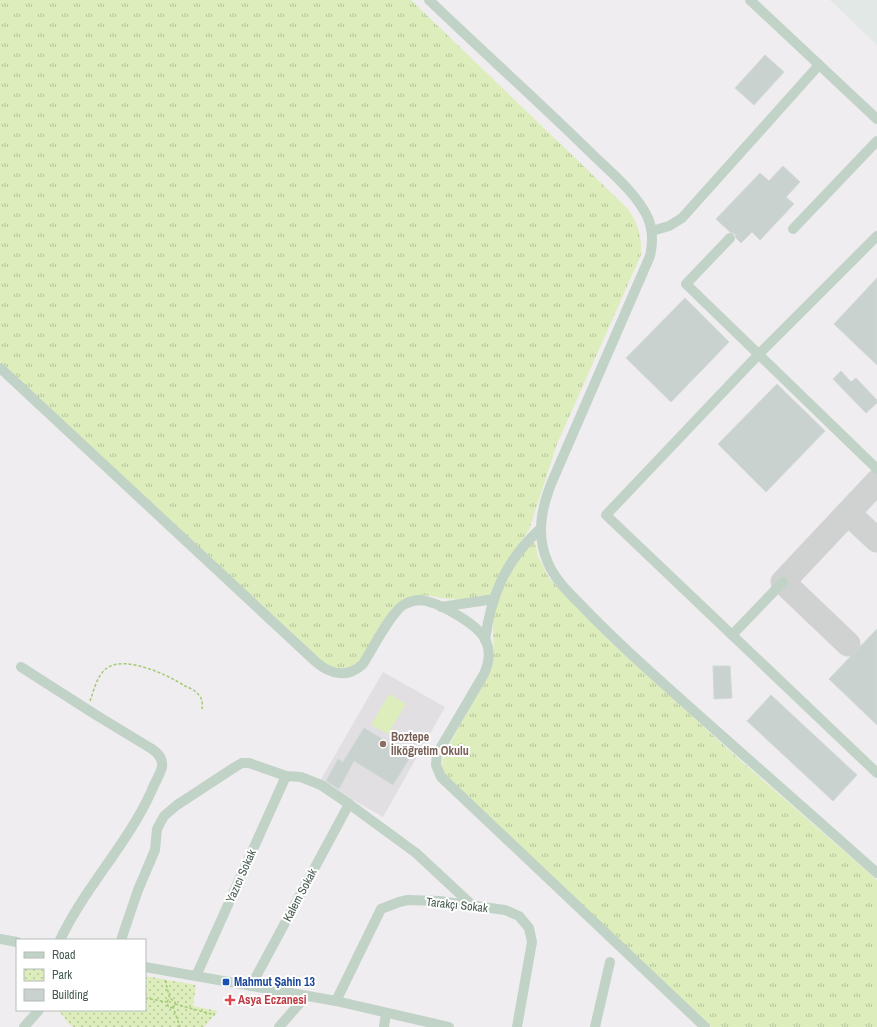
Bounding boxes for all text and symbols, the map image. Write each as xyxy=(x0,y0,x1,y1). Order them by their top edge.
place label: Boztepe İlköğretim Okulu xyxy=(391,729,469,759)
marker: Boztepe İlköğretim Okulu xyxy=(378,739,388,749)
street label: Yazıcı Sokak xyxy=(222,847,260,905)
street label: Kalem Sokak xyxy=(279,866,321,924)
street label: Tarakçı Sokak xyxy=(425,894,489,916)
legend xyxy=(16,939,146,1011)
text: Road xyxy=(52,947,76,963)
text: Park xyxy=(52,967,72,983)
place label: Mahmut Şahin 13 xyxy=(234,974,315,990)
marker: Mahmut Şahin 13 xyxy=(221,977,231,987)
text: Building xyxy=(52,987,89,1003)
place label: Asya Eczanesi xyxy=(238,992,307,1008)
marker: Asya Eczanesi xyxy=(225,995,235,1005)

